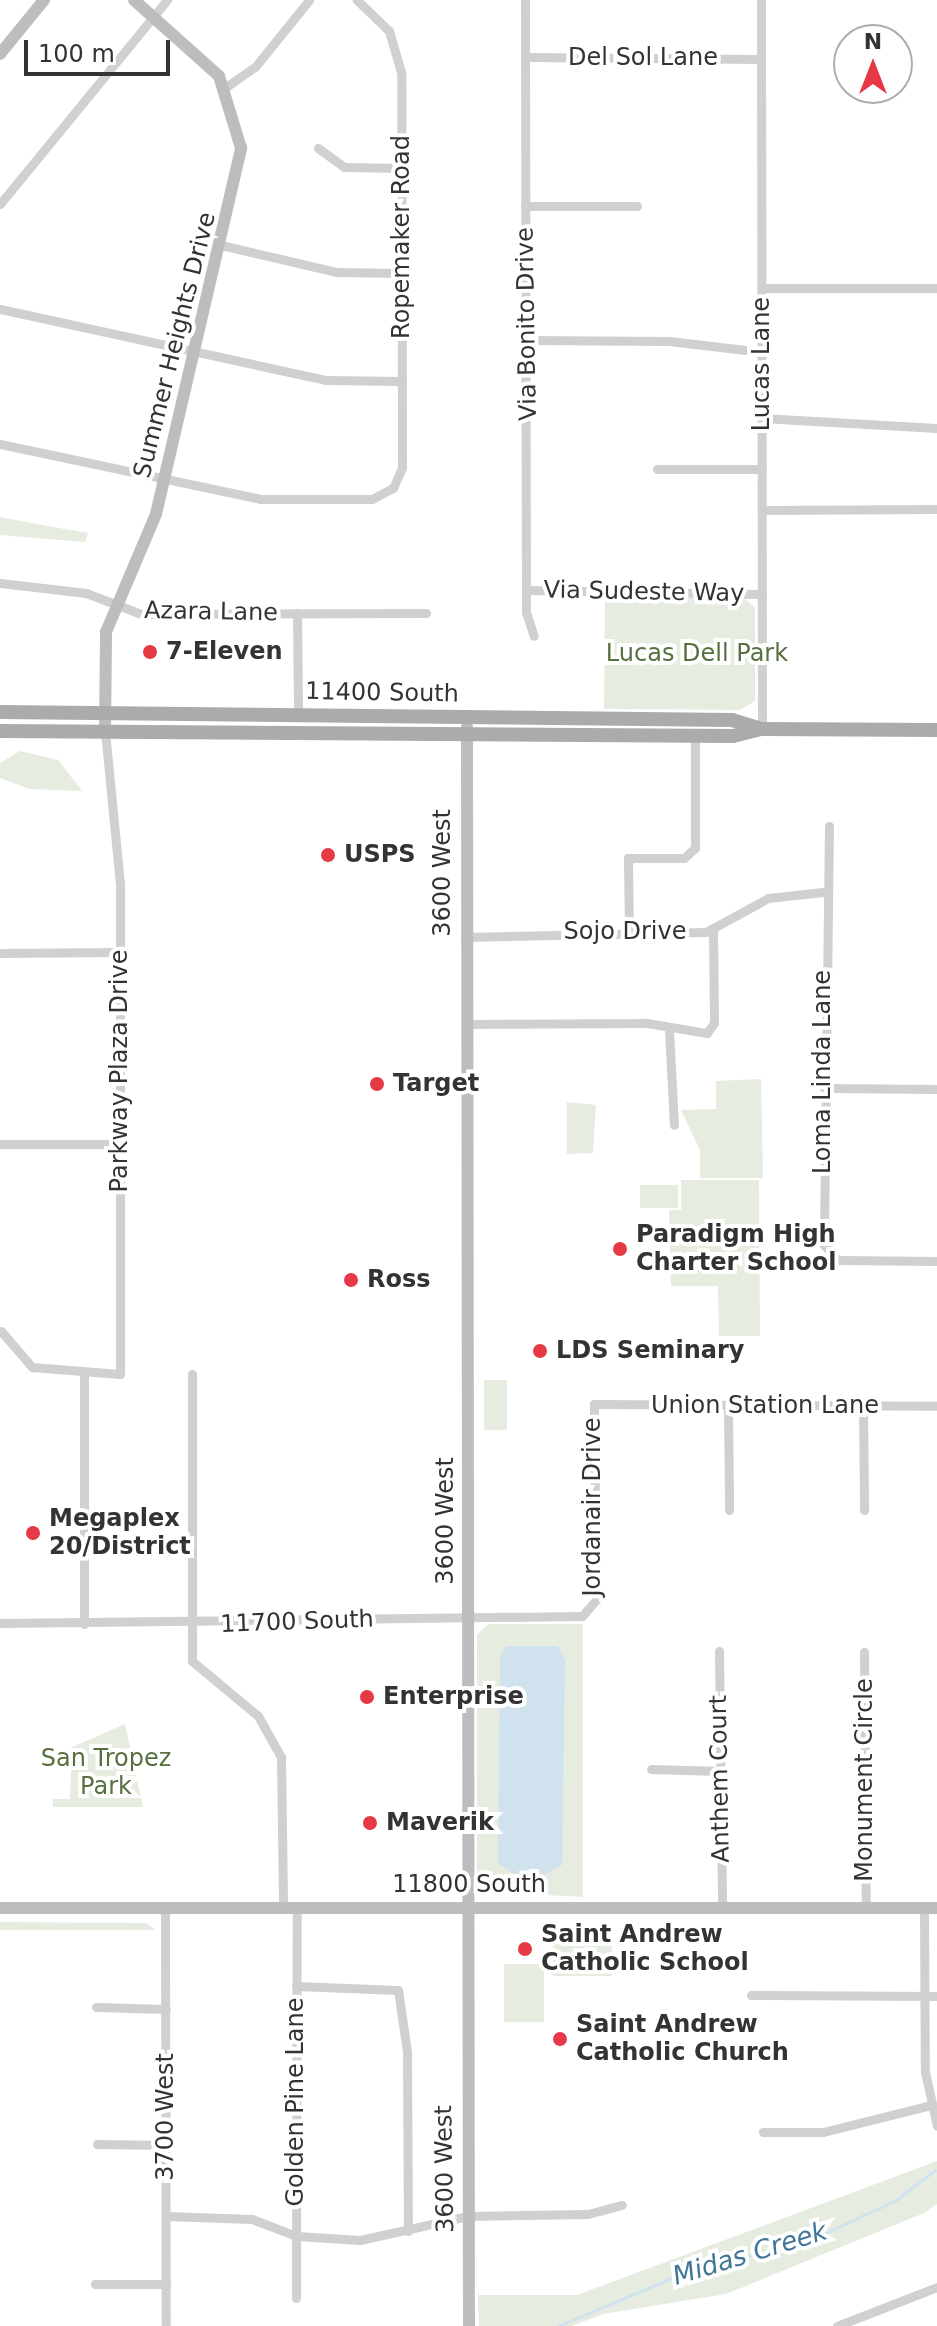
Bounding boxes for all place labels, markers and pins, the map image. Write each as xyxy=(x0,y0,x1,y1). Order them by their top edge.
place label: 7-Eleven xyxy=(166,638,283,666)
marker: 7-Eleven xyxy=(141,643,159,661)
place label: USPS xyxy=(344,841,416,869)
marker: USPS xyxy=(319,846,337,864)
place label: Target xyxy=(393,1070,479,1098)
marker: Target xyxy=(368,1075,386,1093)
place label: Paradigm High Charter School xyxy=(636,1221,836,1277)
marker: Paradigm High Charter School xyxy=(611,1240,629,1258)
place label: Ross xyxy=(367,1266,431,1294)
marker: Ross xyxy=(342,1271,360,1289)
place label: LDS Seminary xyxy=(556,1337,744,1365)
marker: LDS Seminary xyxy=(531,1342,549,1360)
place label: Megaplex 20/District xyxy=(49,1505,191,1561)
marker: Megaplex 20/District xyxy=(24,1524,42,1542)
place label: Enterprise xyxy=(383,1683,524,1711)
marker: Enterprise xyxy=(358,1688,376,1706)
place label: Maverik xyxy=(386,1809,494,1837)
marker: Maverik xyxy=(361,1814,379,1832)
place label: Saint Andrew Catholic School xyxy=(541,1921,749,1977)
marker: Saint Andrew Catholic School xyxy=(516,1940,534,1958)
place label: Saint Andrew Catholic Church xyxy=(576,2011,789,2067)
marker: Saint Andrew Catholic Church xyxy=(551,2030,569,2048)

